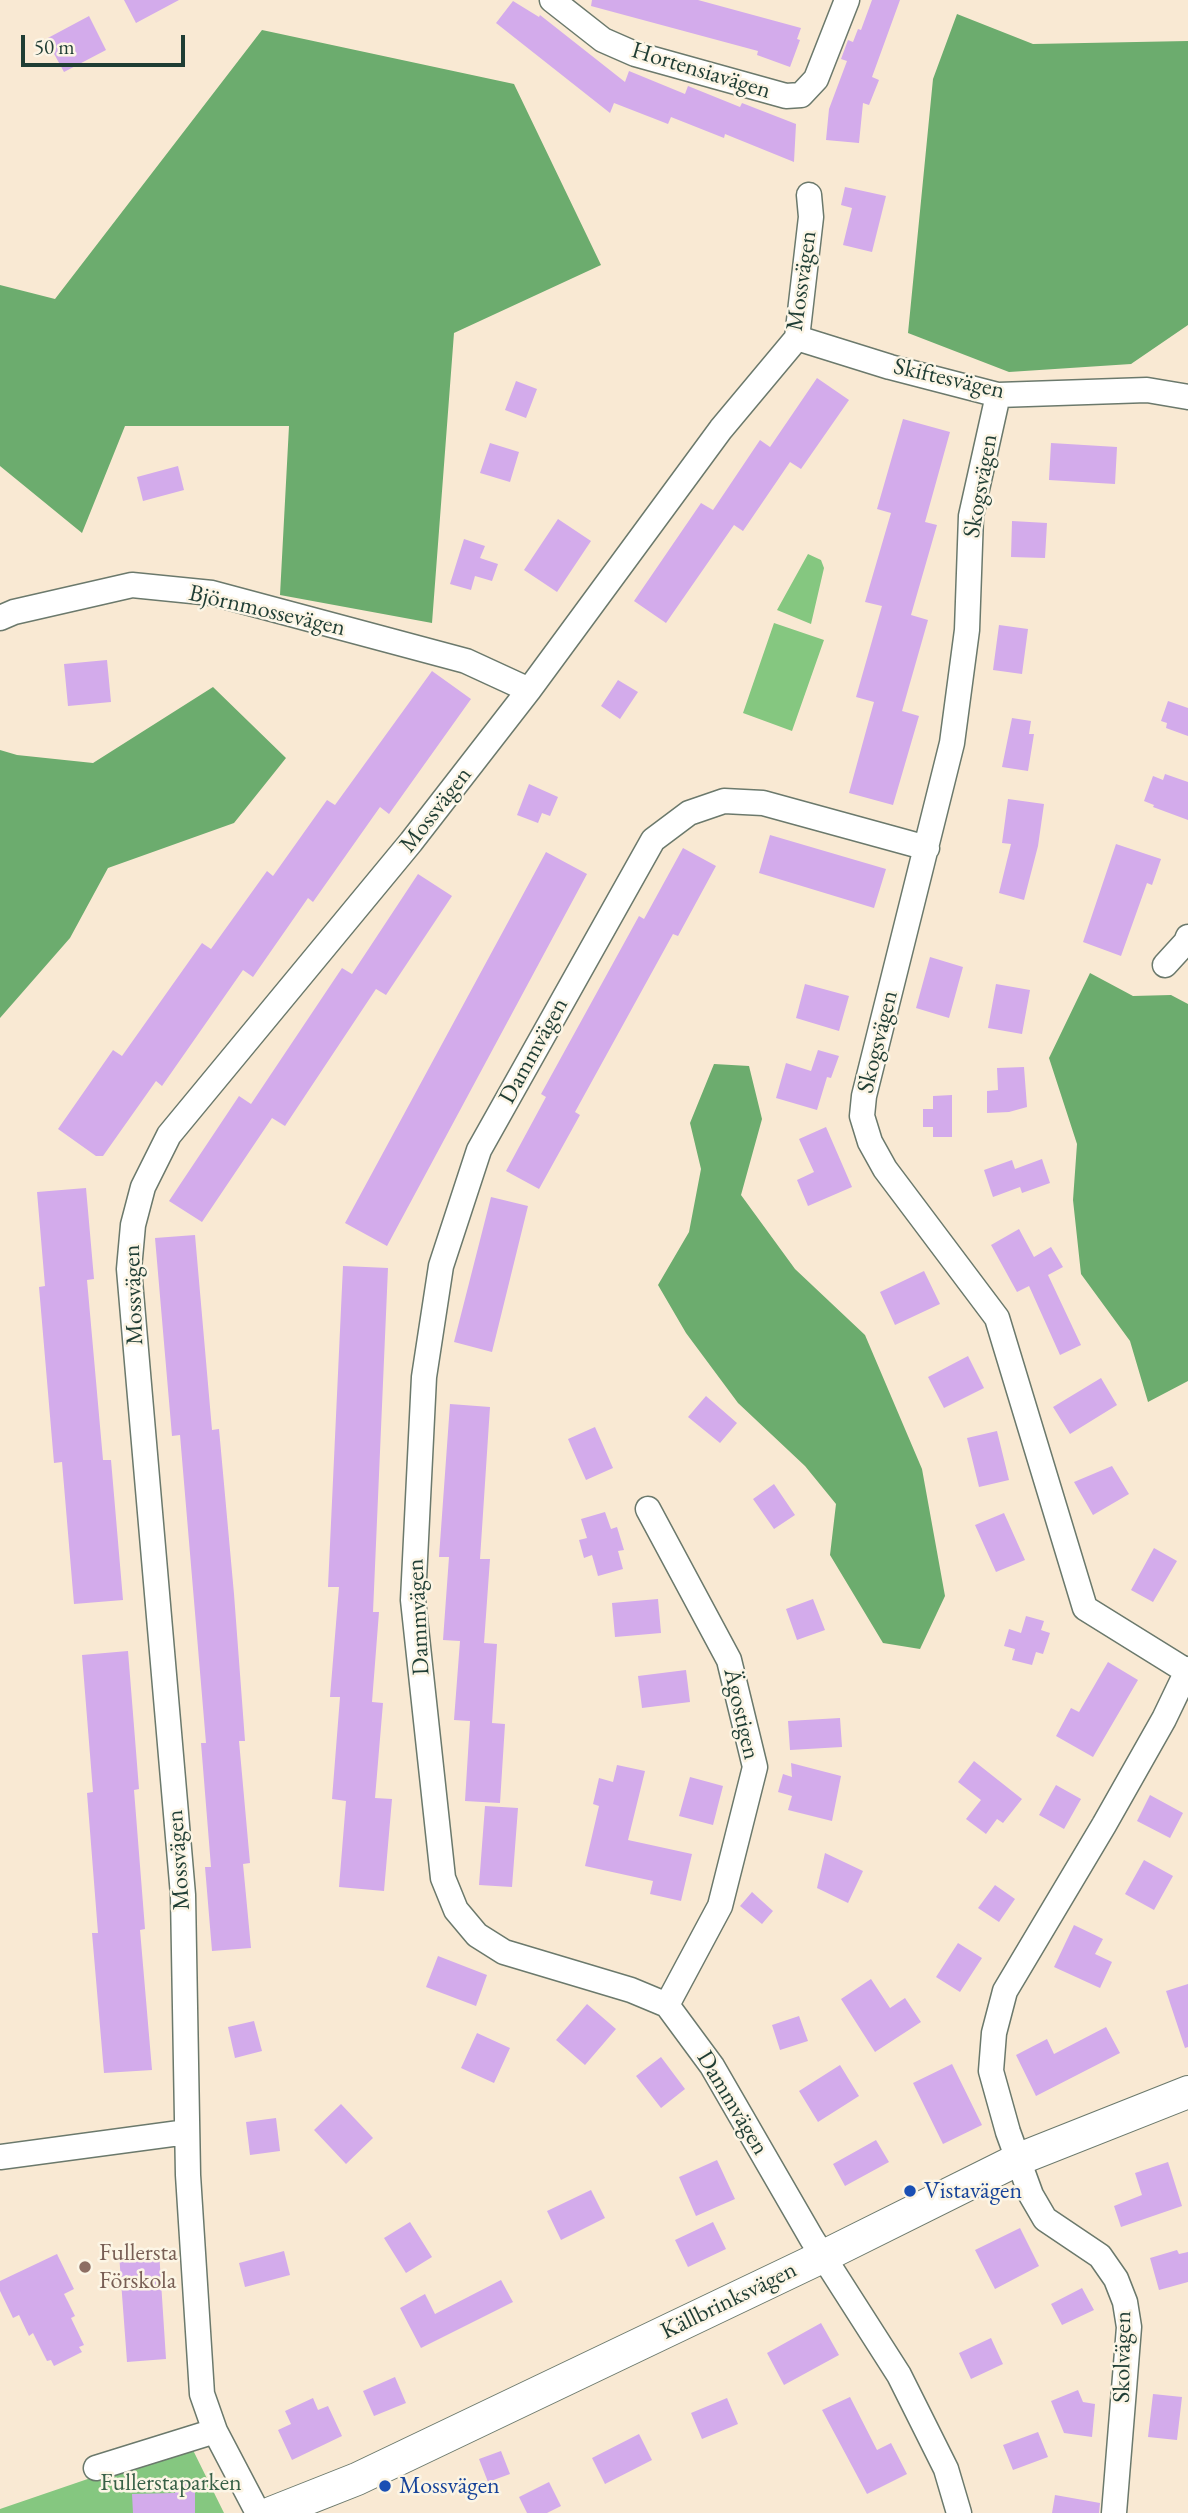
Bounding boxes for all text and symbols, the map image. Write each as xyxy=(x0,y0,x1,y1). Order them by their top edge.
scale bar xyxy=(24,21,189,65)
text: 50 m xyxy=(34,33,75,60)
street label: Hortensiavägen xyxy=(628,36,774,106)
street label: Mossvägen xyxy=(781,229,823,333)
street label: Skiftesvägen xyxy=(891,352,1007,406)
street label: Skogsvägen xyxy=(958,432,1004,540)
street label: Björnmossevägen xyxy=(186,579,348,643)
street label: Mossvägen xyxy=(394,761,478,859)
street label: Skogsvägen xyxy=(851,988,905,1096)
street label: Dammvägen xyxy=(493,993,575,1109)
street label: Mossvägen xyxy=(118,1244,150,1346)
street label: Dammvägen xyxy=(402,1558,436,1676)
street label: Ägostigen xyxy=(717,1666,765,1762)
street label: Mossvägen xyxy=(161,1809,197,1911)
street label: Dammvägen xyxy=(690,2046,774,2160)
place label: Vistavägen xyxy=(924,2177,1022,2205)
marker: Vistavägen xyxy=(902,2183,918,2199)
place label: Fullersta Förskola xyxy=(99,2239,178,2295)
street label: Källbrinksvägen xyxy=(656,2256,802,2346)
marker: Fullersta Förskola xyxy=(77,2259,93,2275)
street label: Skolvägen xyxy=(1108,2311,1138,2403)
park label: Fullerstaparken xyxy=(100,2469,242,2497)
place label: Mossvägen xyxy=(399,2472,500,2500)
marker: Mossvägen xyxy=(377,2478,393,2494)

